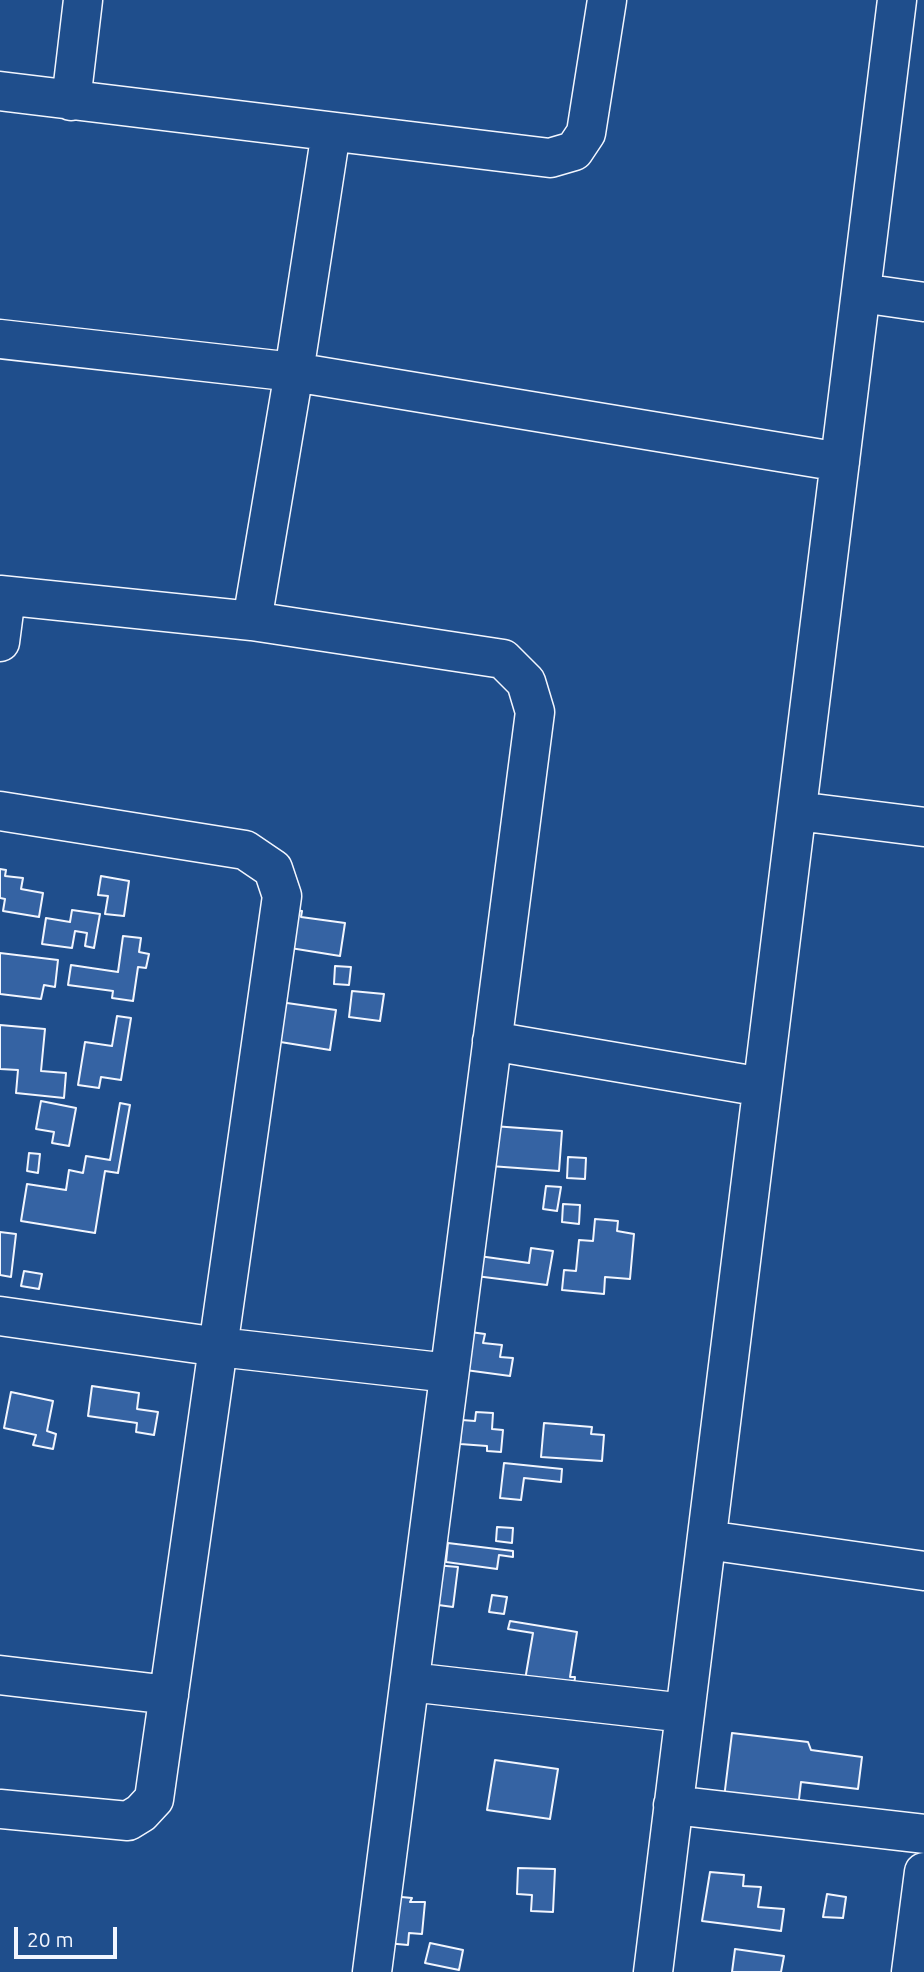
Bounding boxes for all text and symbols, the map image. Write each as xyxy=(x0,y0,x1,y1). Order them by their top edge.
scale bar xyxy=(18,1912,121,1956)
text: 20 m xyxy=(27,1927,74,1951)

